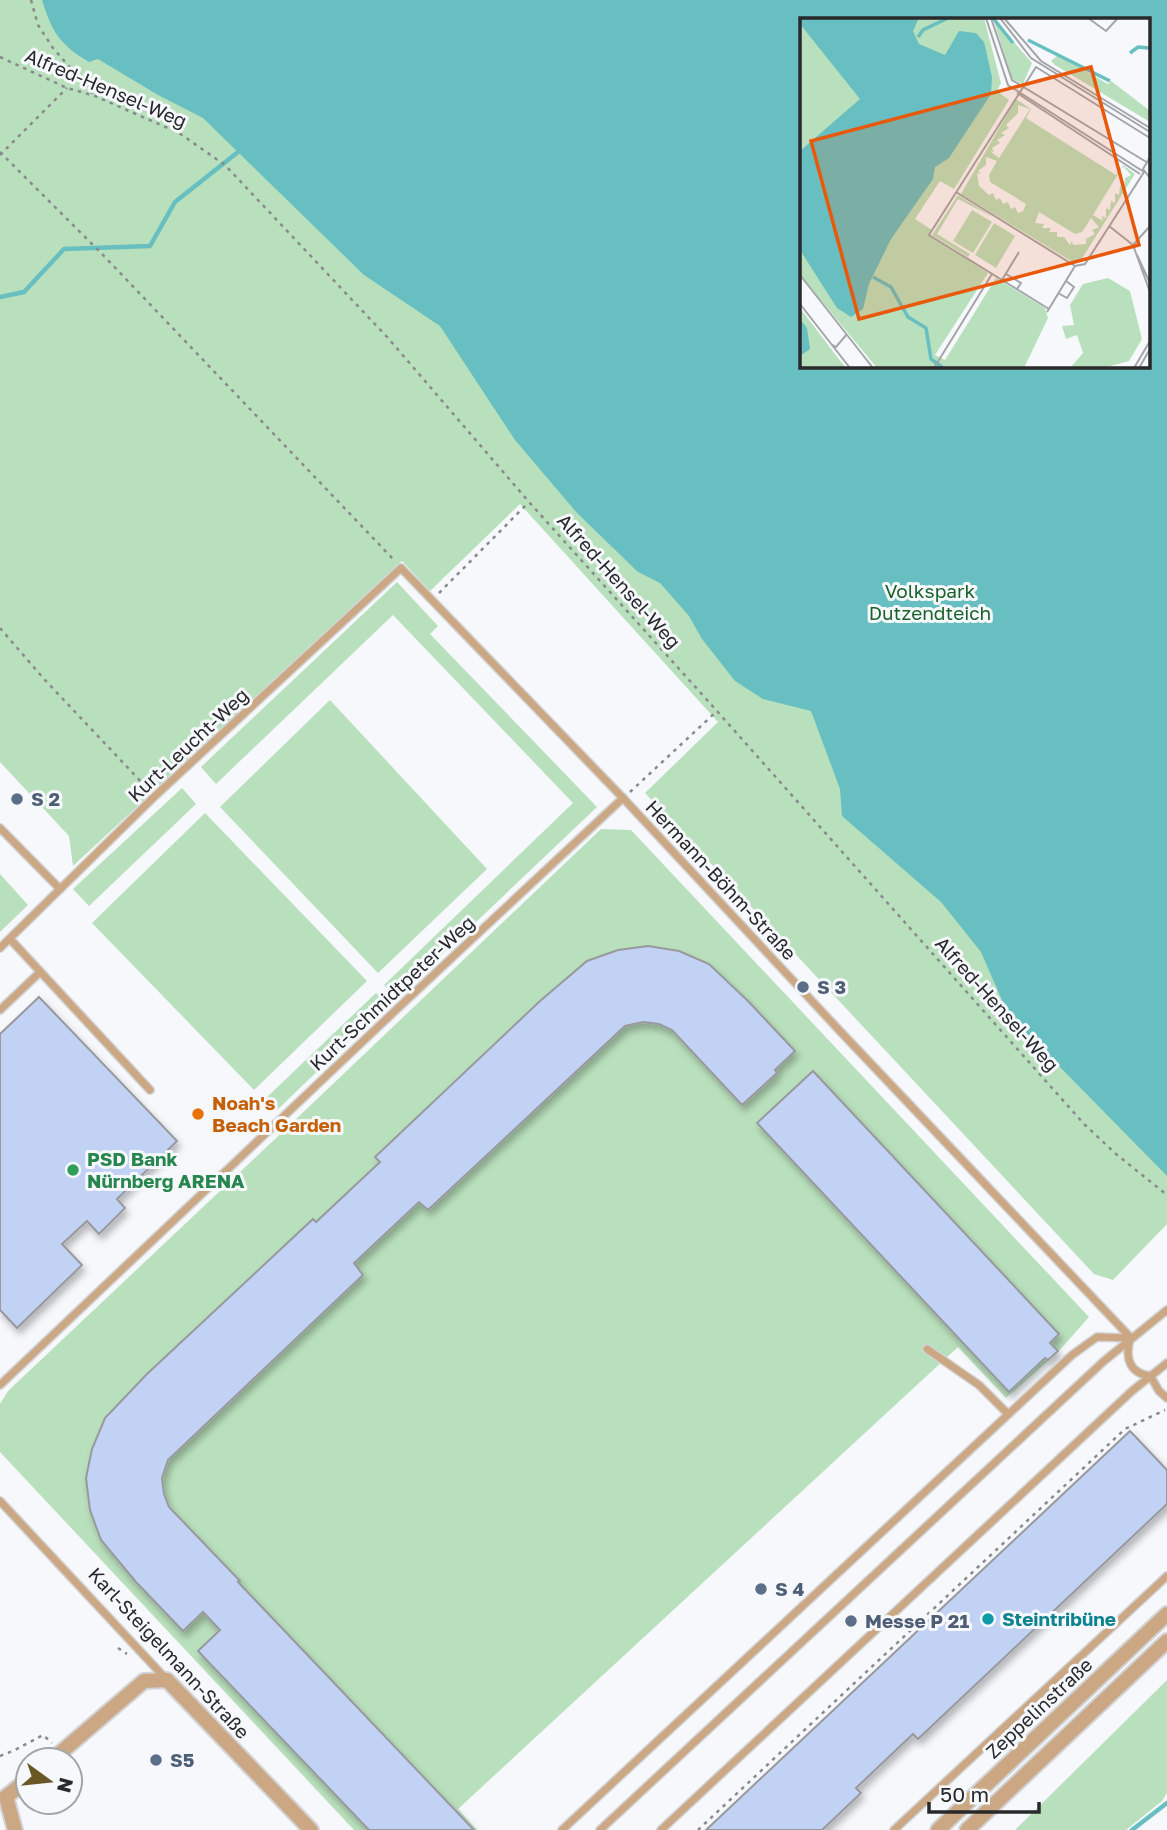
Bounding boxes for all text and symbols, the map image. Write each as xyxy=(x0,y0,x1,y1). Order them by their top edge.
inset map xyxy=(800,18,1150,368)
street label: Alfred-Hensel-Weg xyxy=(22,43,190,132)
street label: Alfred-Hensel-Weg xyxy=(553,509,686,653)
park label: Volkspark Dutzendteich xyxy=(869,579,991,624)
street label: Kurt-Leucht-Weg xyxy=(123,683,253,806)
place label: S 2 xyxy=(31,787,60,810)
marker: S 2 xyxy=(9,791,25,807)
street label: Hermann-Böhm-Straße xyxy=(641,795,801,964)
street label: Kurt-Schmidtpeter-Weg xyxy=(305,910,479,1075)
street label: Alfred-Hensel-Weg xyxy=(931,932,1064,1076)
place label: S 3 xyxy=(817,975,846,998)
marker: S 3 xyxy=(795,979,811,995)
place label: Noah's Beach Garden xyxy=(212,1091,341,1136)
marker: Noah's Beach Garden xyxy=(190,1106,206,1122)
place label: PSD Bank Nürnberg ARENA xyxy=(87,1147,245,1192)
marker: PSD Bank Nürnberg ARENA xyxy=(65,1162,81,1178)
street label: Karl-Steigelmann-Straße xyxy=(84,1562,255,1743)
place label: S 4 xyxy=(775,1577,804,1600)
marker: S 4 xyxy=(753,1581,769,1597)
place label: Steintribüne xyxy=(1002,1607,1116,1630)
place label: Messe P 21 xyxy=(865,1609,969,1632)
marker: Steintribüne xyxy=(980,1611,996,1627)
marker: Messe P 21 xyxy=(843,1613,859,1629)
street label: Zeppelinstraße xyxy=(981,1653,1097,1763)
north arrow xyxy=(14,1746,84,1816)
place label: S5 xyxy=(170,1748,194,1771)
marker: S5 xyxy=(148,1752,164,1768)
scale bar xyxy=(929,1770,1039,1814)
text: N xyxy=(53,1776,79,1795)
text: 50 m xyxy=(940,1781,989,1807)

